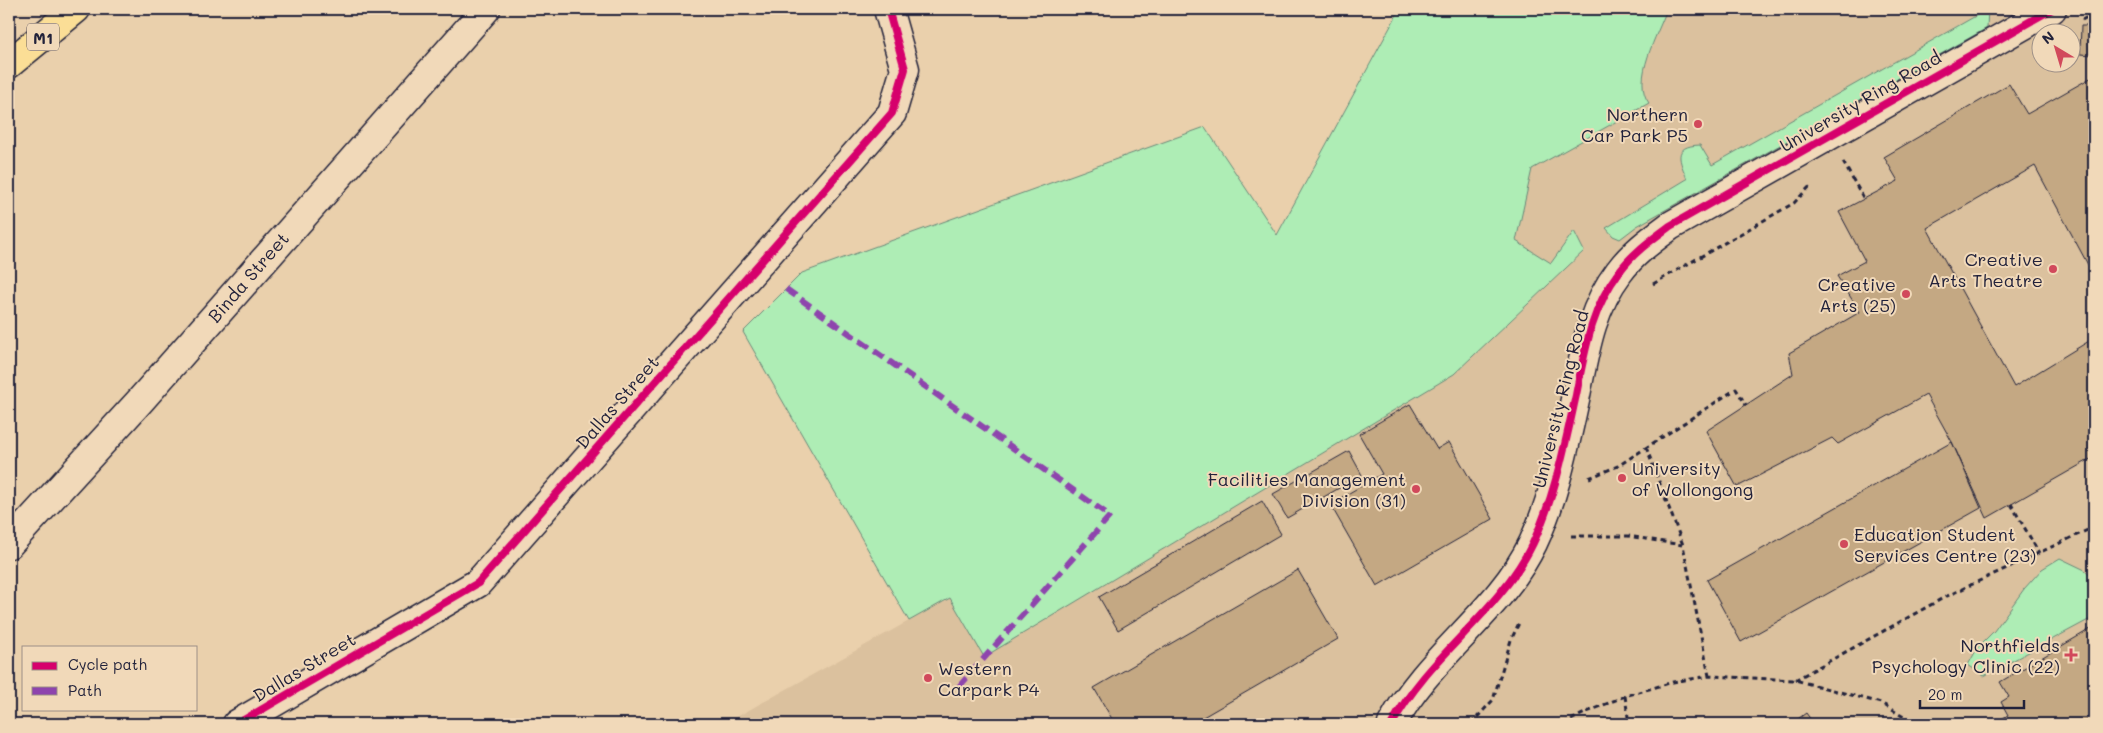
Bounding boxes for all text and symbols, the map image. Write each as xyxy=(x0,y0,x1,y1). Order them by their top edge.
north arrow xyxy=(2030,22,2080,72)
road number: M1 xyxy=(27,24,59,51)
text: N xyxy=(2038,27,2058,48)
street label: University Ring Road xyxy=(1775,45,1945,157)
place label: Northern Car Park P5 xyxy=(1581,102,1688,147)
marker: Northern Car Park P5 xyxy=(1692,118,1704,130)
street label: Binda Street xyxy=(202,227,294,327)
place label: Creative Arts Theatre xyxy=(1928,247,2043,292)
marker: Creative Arts Theatre xyxy=(2047,263,2059,275)
place label: Creative Arts (25) xyxy=(1818,272,1896,317)
marker: Creative Arts (25) xyxy=(1900,288,1912,300)
street label: University Ring Road xyxy=(1526,308,1594,490)
street label: Dallas Street xyxy=(570,350,664,454)
place label: University of Wollongong xyxy=(1632,456,1753,501)
place label: Facilities Management Division (31) xyxy=(1208,467,1406,512)
marker: University of Wollongong xyxy=(1616,472,1628,484)
marker: Facilities Management Division (31) xyxy=(1410,483,1422,495)
place label: Education Student Services Centre (23) xyxy=(1854,522,2036,567)
marker: Education Student Services Centre (23) xyxy=(1838,538,1850,550)
street label: Dallas Street xyxy=(248,627,360,707)
place label: Northfields Psychology Clinic (22) xyxy=(1872,633,2060,678)
legend xyxy=(22,646,198,710)
marker: Northfields Psychology Clinic (22) xyxy=(2064,648,2078,662)
text: Cycle path xyxy=(68,654,147,674)
place label: Western Carpark P4 xyxy=(938,656,1040,701)
marker: Western Carpark P4 xyxy=(922,672,934,684)
scale bar xyxy=(1920,678,2024,710)
text: Path xyxy=(68,680,102,700)
text: 20 m xyxy=(1928,684,1962,704)

